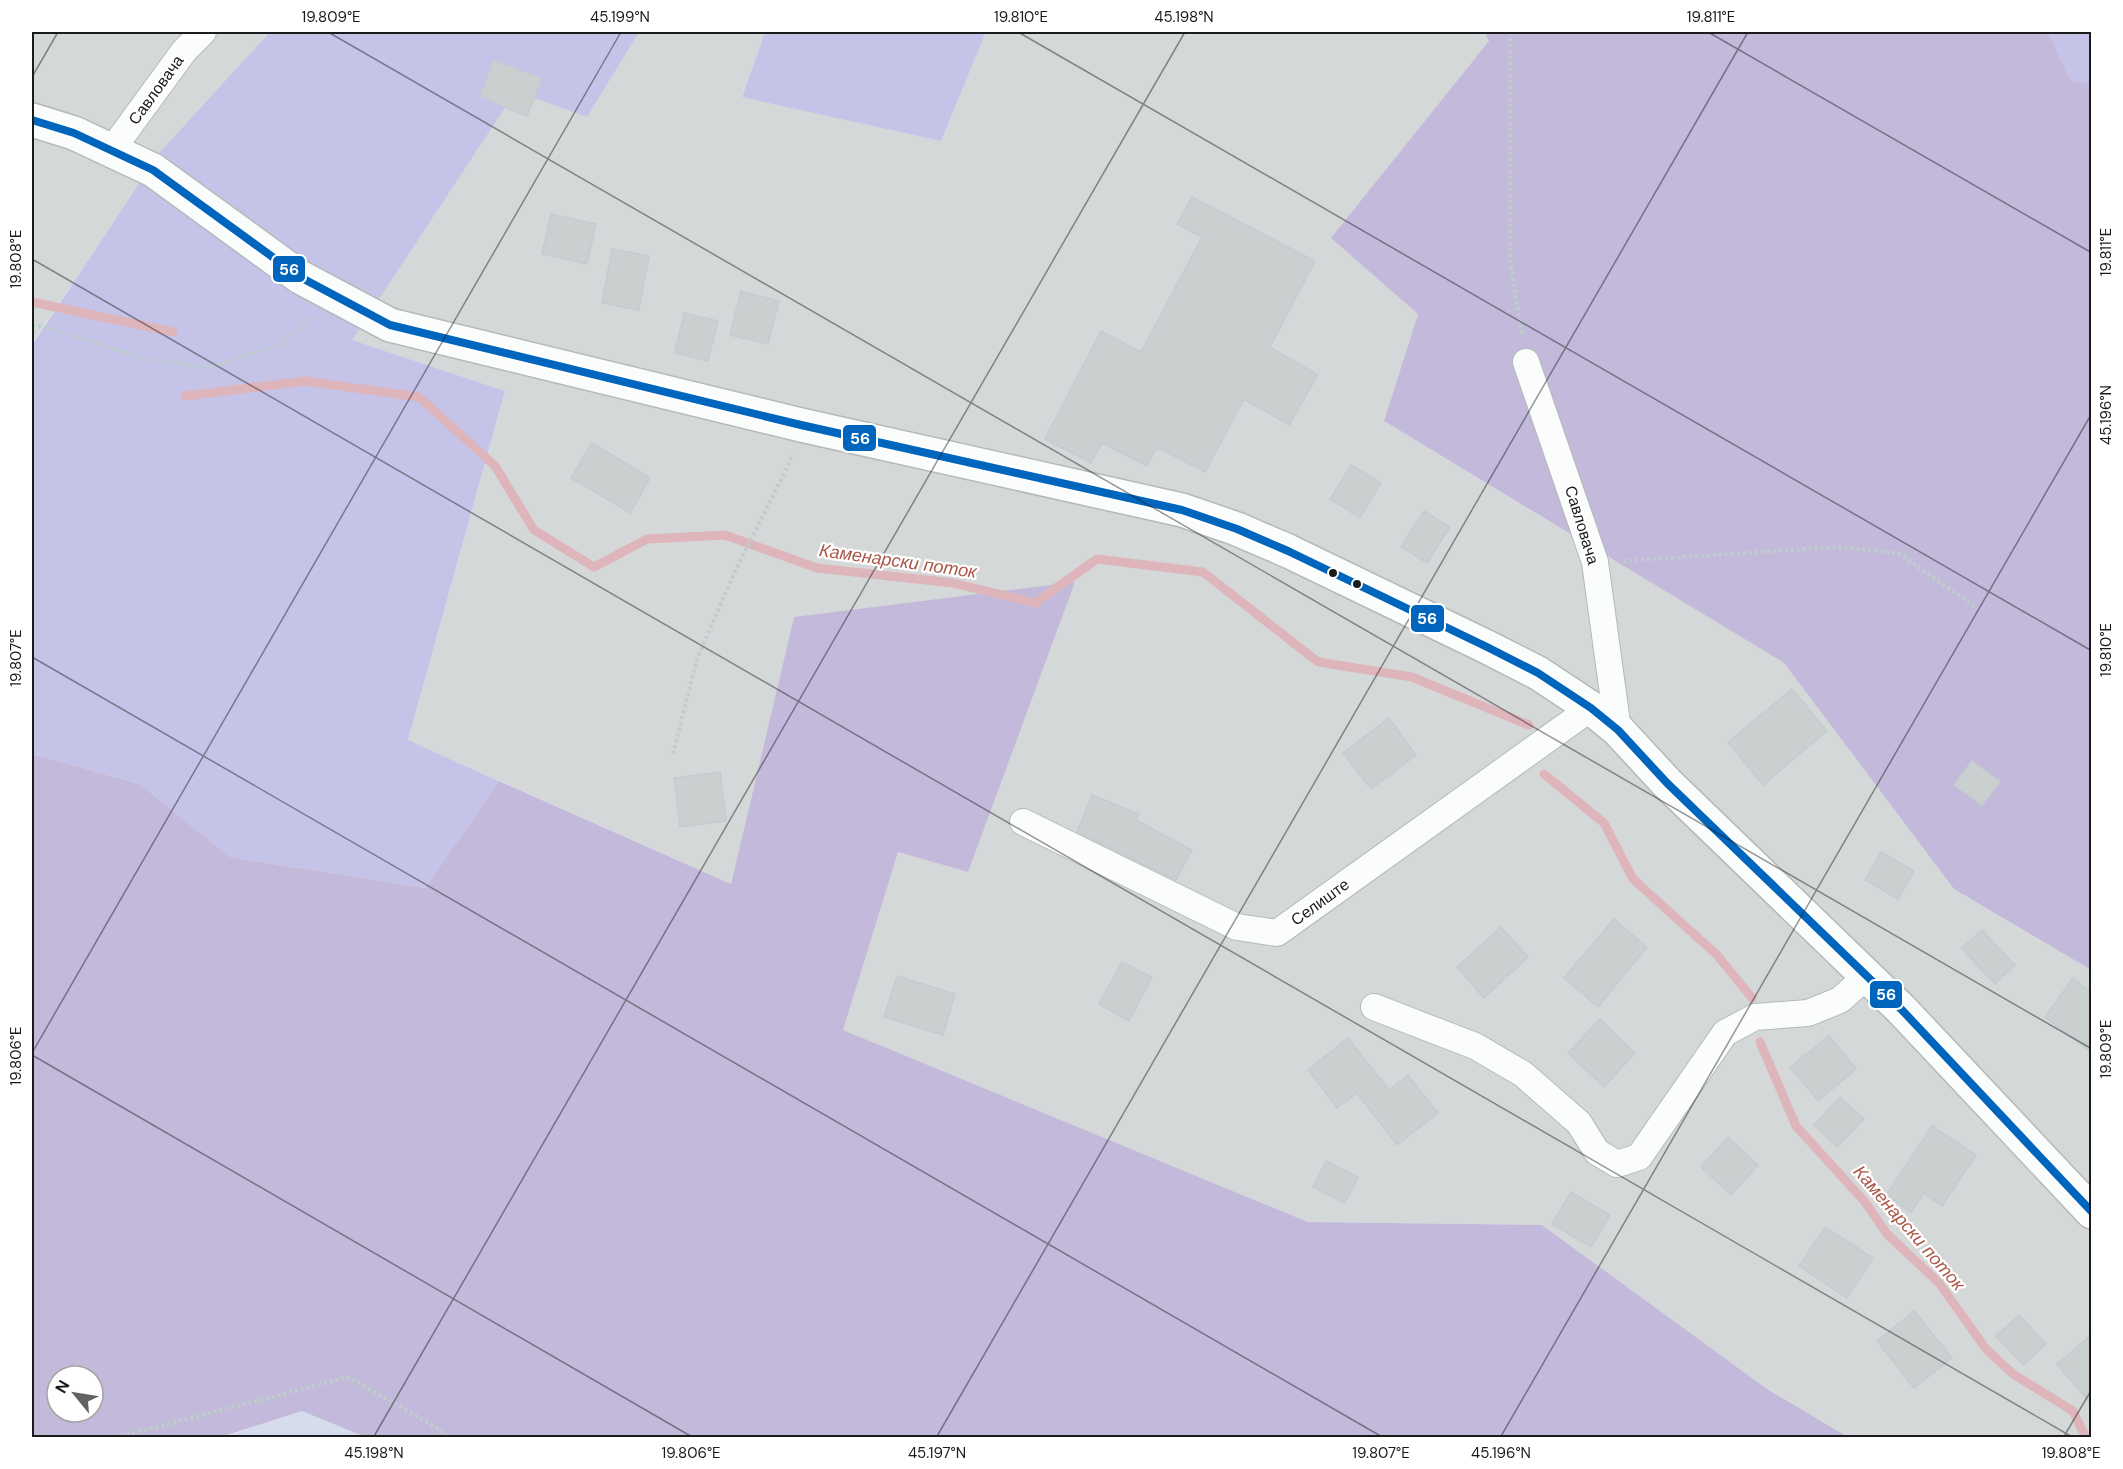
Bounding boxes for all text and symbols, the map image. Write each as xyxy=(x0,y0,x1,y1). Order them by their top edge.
text: 19.809°E xyxy=(301,7,361,27)
text: 45.199°N xyxy=(590,7,650,27)
text: 19.810°E xyxy=(994,7,1048,27)
text: 45.198°N xyxy=(1154,7,1214,27)
text: 19.811°E xyxy=(1687,7,1735,27)
street label: Савловача xyxy=(124,51,188,129)
text: 19.811°E xyxy=(2096,228,2116,276)
text: 19.808°E xyxy=(6,230,26,288)
line badge: 56 xyxy=(272,255,306,283)
text: 56 xyxy=(279,259,299,280)
text: 45.196°N xyxy=(2096,385,2116,445)
line badge: 56 xyxy=(842,424,877,452)
text: 56 xyxy=(850,428,870,449)
street label: Савловача xyxy=(1560,483,1604,567)
water label: Каменарски поток xyxy=(818,538,980,584)
unlabelled marker xyxy=(1327,567,1339,579)
unlabelled marker xyxy=(1351,578,1363,590)
line badge: 56 xyxy=(1410,604,1445,633)
text: 56 xyxy=(1417,608,1437,629)
text: 19.810°E xyxy=(2096,623,2116,677)
text: 19.807°E xyxy=(6,629,26,687)
street label: Селиште xyxy=(1287,874,1353,930)
line badge: 56 xyxy=(1869,980,1903,1009)
text: 56 xyxy=(1876,984,1896,1005)
text: 19.809°E xyxy=(2096,1019,2116,1079)
text: 19.806°E xyxy=(6,1026,26,1086)
water label: Каменарски поток xyxy=(1848,1160,1971,1297)
north arrow xyxy=(45,1364,105,1424)
text: N xyxy=(50,1376,74,1397)
text: 45.198°N xyxy=(344,1443,404,1463)
text: 19.806°E xyxy=(661,1443,721,1463)
text: 45.197°N xyxy=(908,1443,966,1463)
text: 19.807°E xyxy=(1352,1443,1410,1463)
text: 45.196°N xyxy=(1471,1443,1531,1463)
text: 19.808°E xyxy=(2042,1443,2100,1463)

